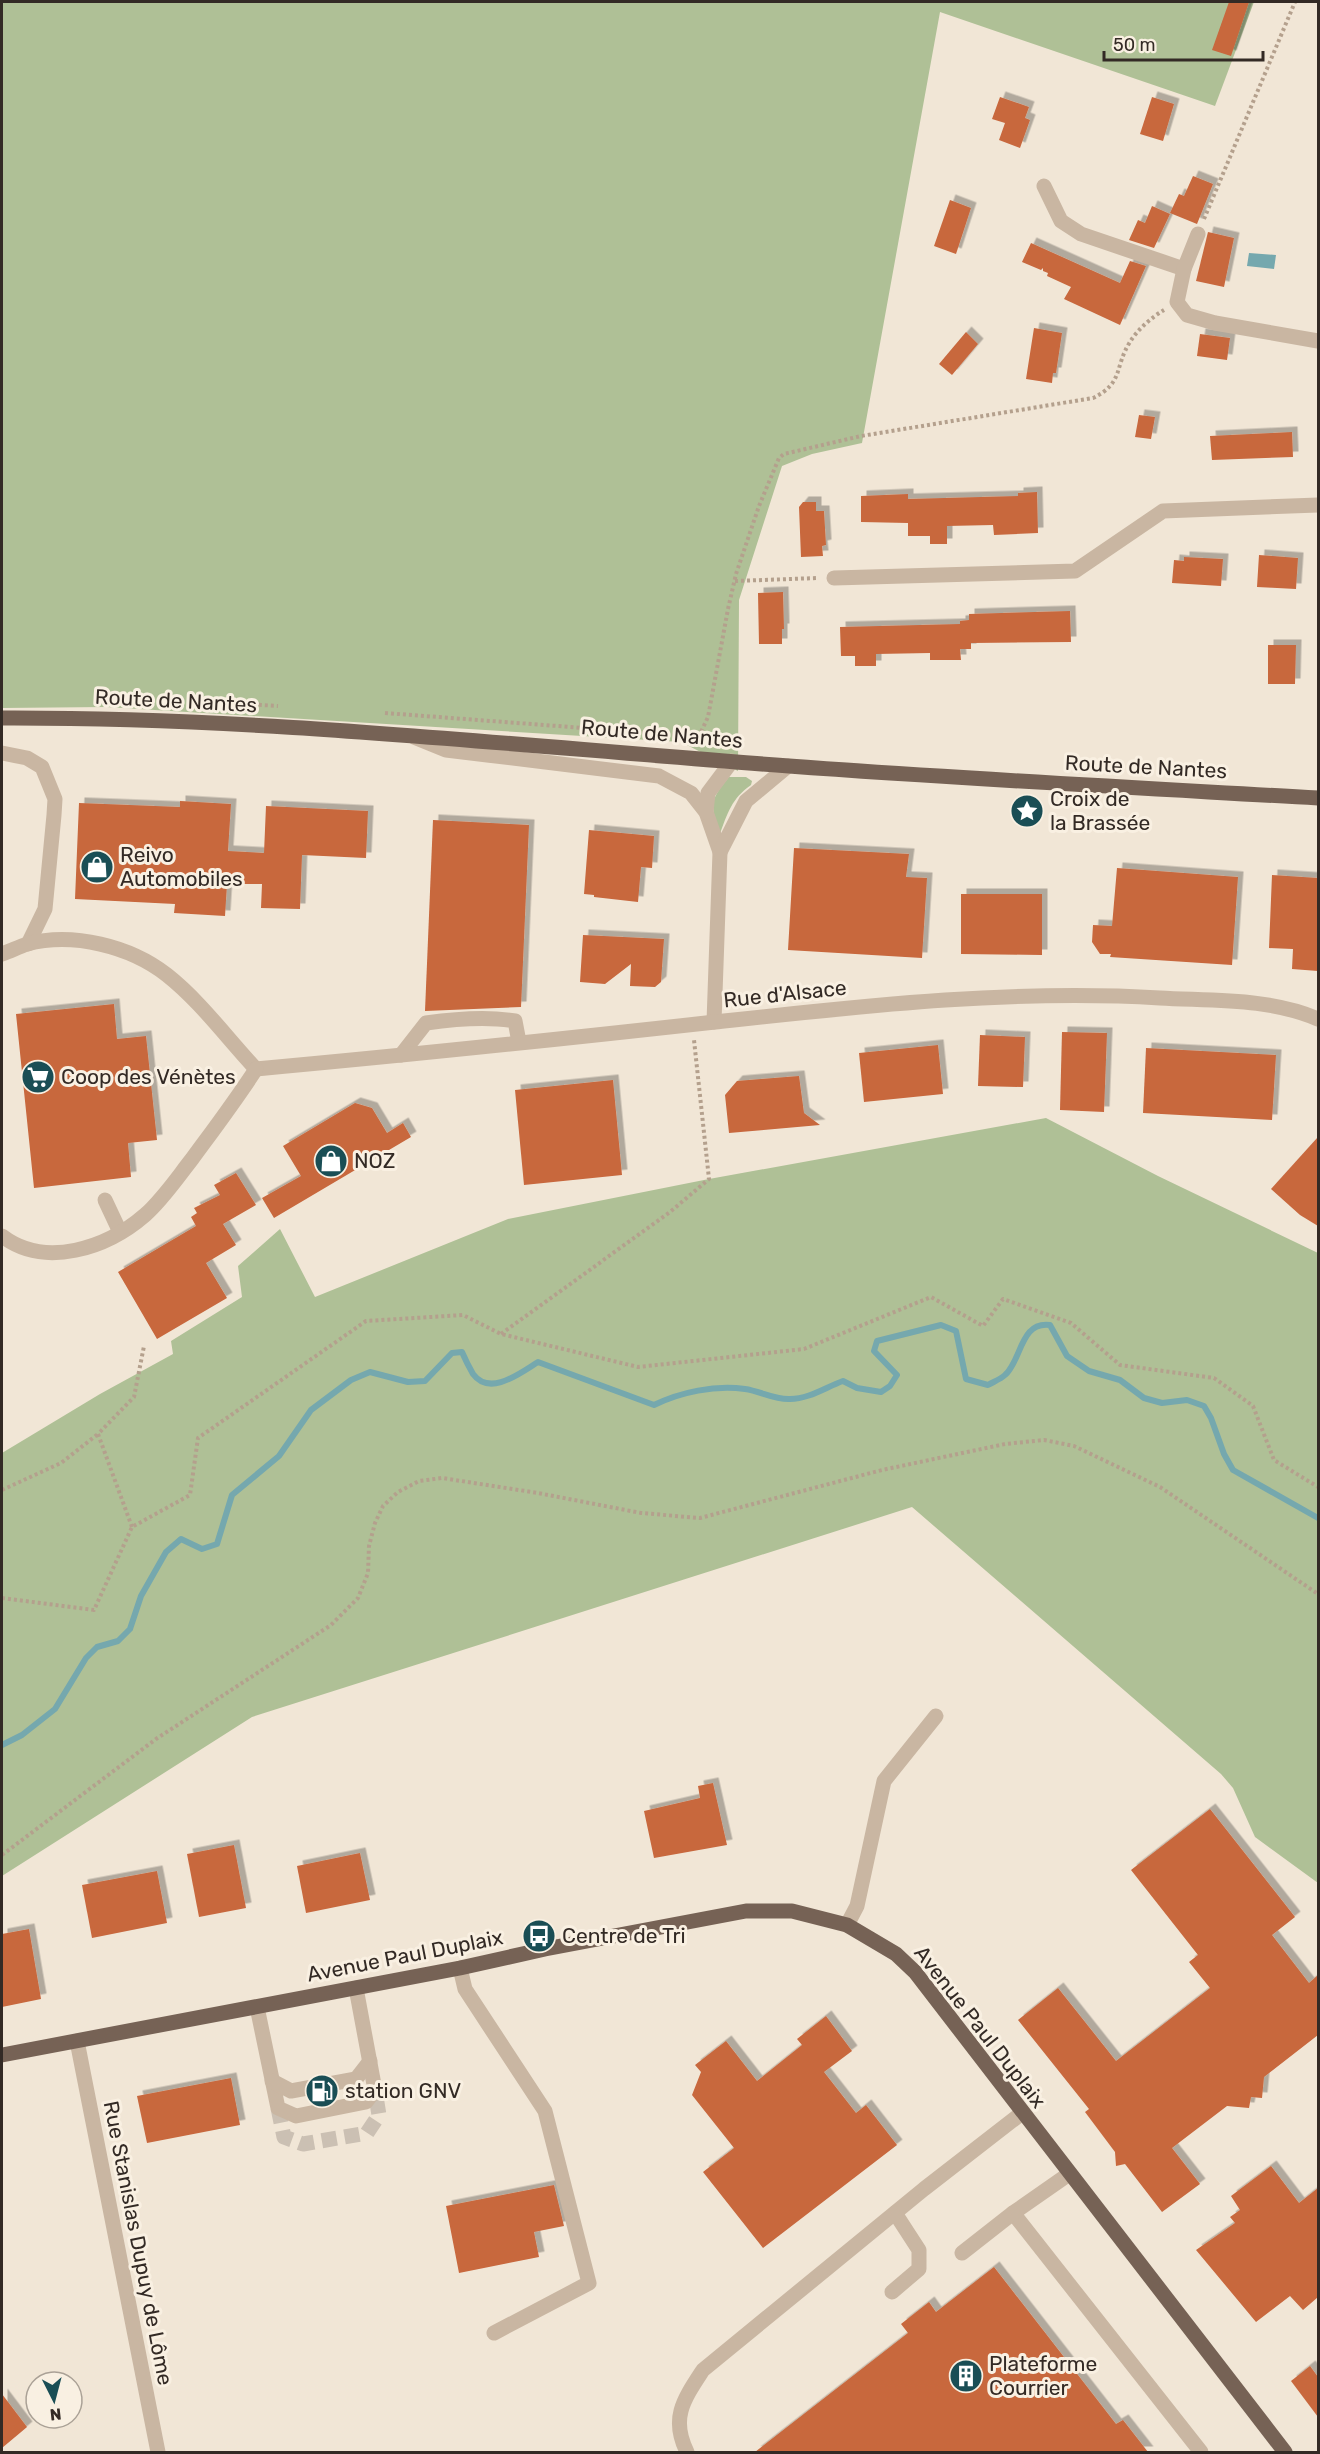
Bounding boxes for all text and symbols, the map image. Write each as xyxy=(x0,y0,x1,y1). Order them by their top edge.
scale bar xyxy=(1104,24,1263,62)
text: 50 m xyxy=(1113,34,1156,56)
street label: Route de Nantes xyxy=(94,684,258,717)
street label: Route de Nantes xyxy=(580,714,744,753)
street label: Route de Nantes xyxy=(1064,750,1228,783)
place label: Croix de la Brassée xyxy=(1050,786,1150,835)
place icon: Croix de la Brassée xyxy=(1009,793,1045,829)
place label: Reivo Automobiles xyxy=(120,842,243,891)
shop icon: Reivo Automobiles xyxy=(79,849,115,885)
street label: Rue d'Alsace xyxy=(722,975,848,1012)
supermarket icon: Coop des Vénètes xyxy=(20,1059,56,1095)
place label: Coop des Vénètes xyxy=(61,1064,236,1089)
shop icon: NOZ xyxy=(313,1143,349,1179)
place label: NOZ xyxy=(354,1148,395,1173)
bus stop icon: Centre de Tri xyxy=(521,1918,557,1954)
place label: Centre de Tri xyxy=(562,1923,686,1948)
street label: Avenue Paul Duplaix xyxy=(305,1924,505,1987)
street label: Avenue Paul Duplaix xyxy=(909,1941,1052,2113)
fuel station icon: station GNV xyxy=(304,2073,340,2109)
place label: station GNV xyxy=(345,2078,462,2103)
street label: Rue Stanislas Dupuy de Lôme xyxy=(99,2099,178,2387)
place label: Plateforme Courrier xyxy=(989,2351,1097,2400)
building icon: Plateforme Courrier xyxy=(948,2358,984,2394)
north arrow xyxy=(24,2370,84,2430)
text: N xyxy=(49,2404,62,2424)

